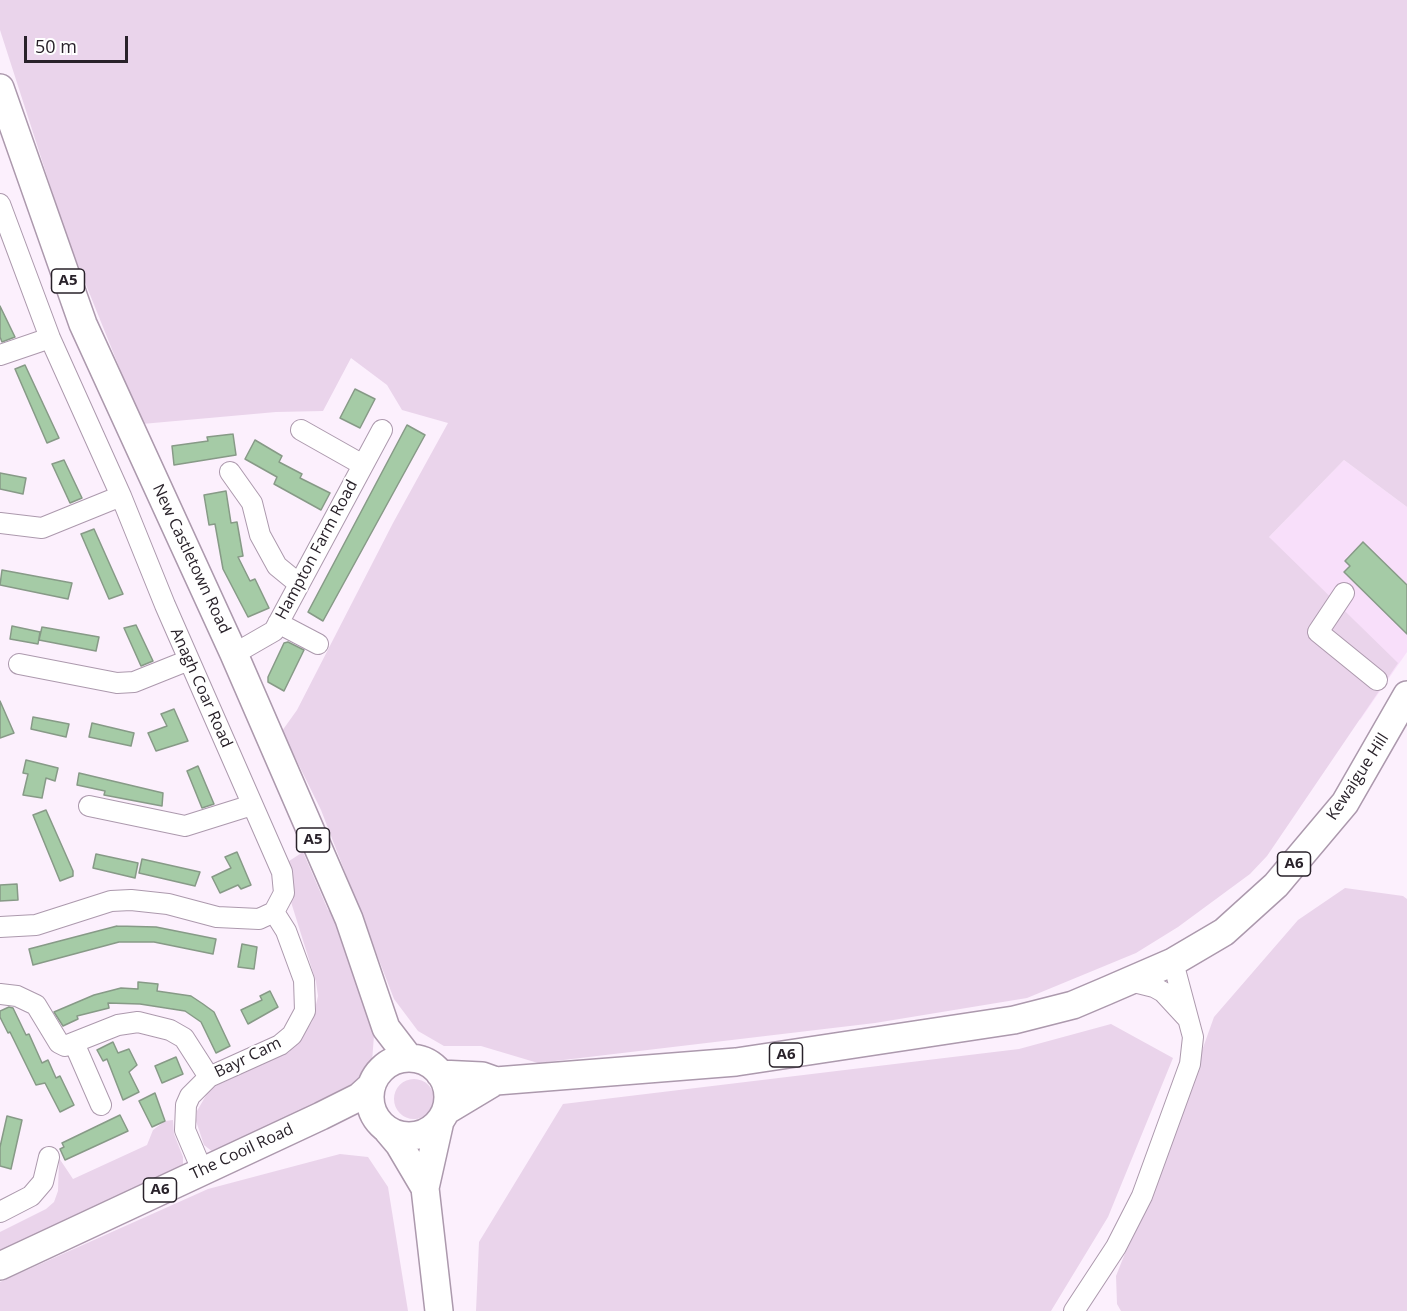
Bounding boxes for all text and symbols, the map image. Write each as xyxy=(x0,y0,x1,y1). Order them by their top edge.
scale bar xyxy=(27,24,130,62)
text: 50 m xyxy=(35,34,77,58)
road number: A5 xyxy=(52,269,84,293)
street label: Hampton Farm Road xyxy=(272,477,362,623)
street label: New Castletown Road xyxy=(148,481,234,637)
street label: Anagh Coar Road xyxy=(166,625,236,751)
street label: Kewaigue Hill xyxy=(1323,730,1393,824)
road number: A5 xyxy=(296,828,330,852)
road number: A6 xyxy=(1278,852,1310,876)
street label: Bayr Cam xyxy=(212,1034,284,1082)
road number: A6 xyxy=(770,1043,802,1067)
street label: The Cooil Road xyxy=(187,1120,297,1184)
road number: A6 xyxy=(144,1178,176,1202)

